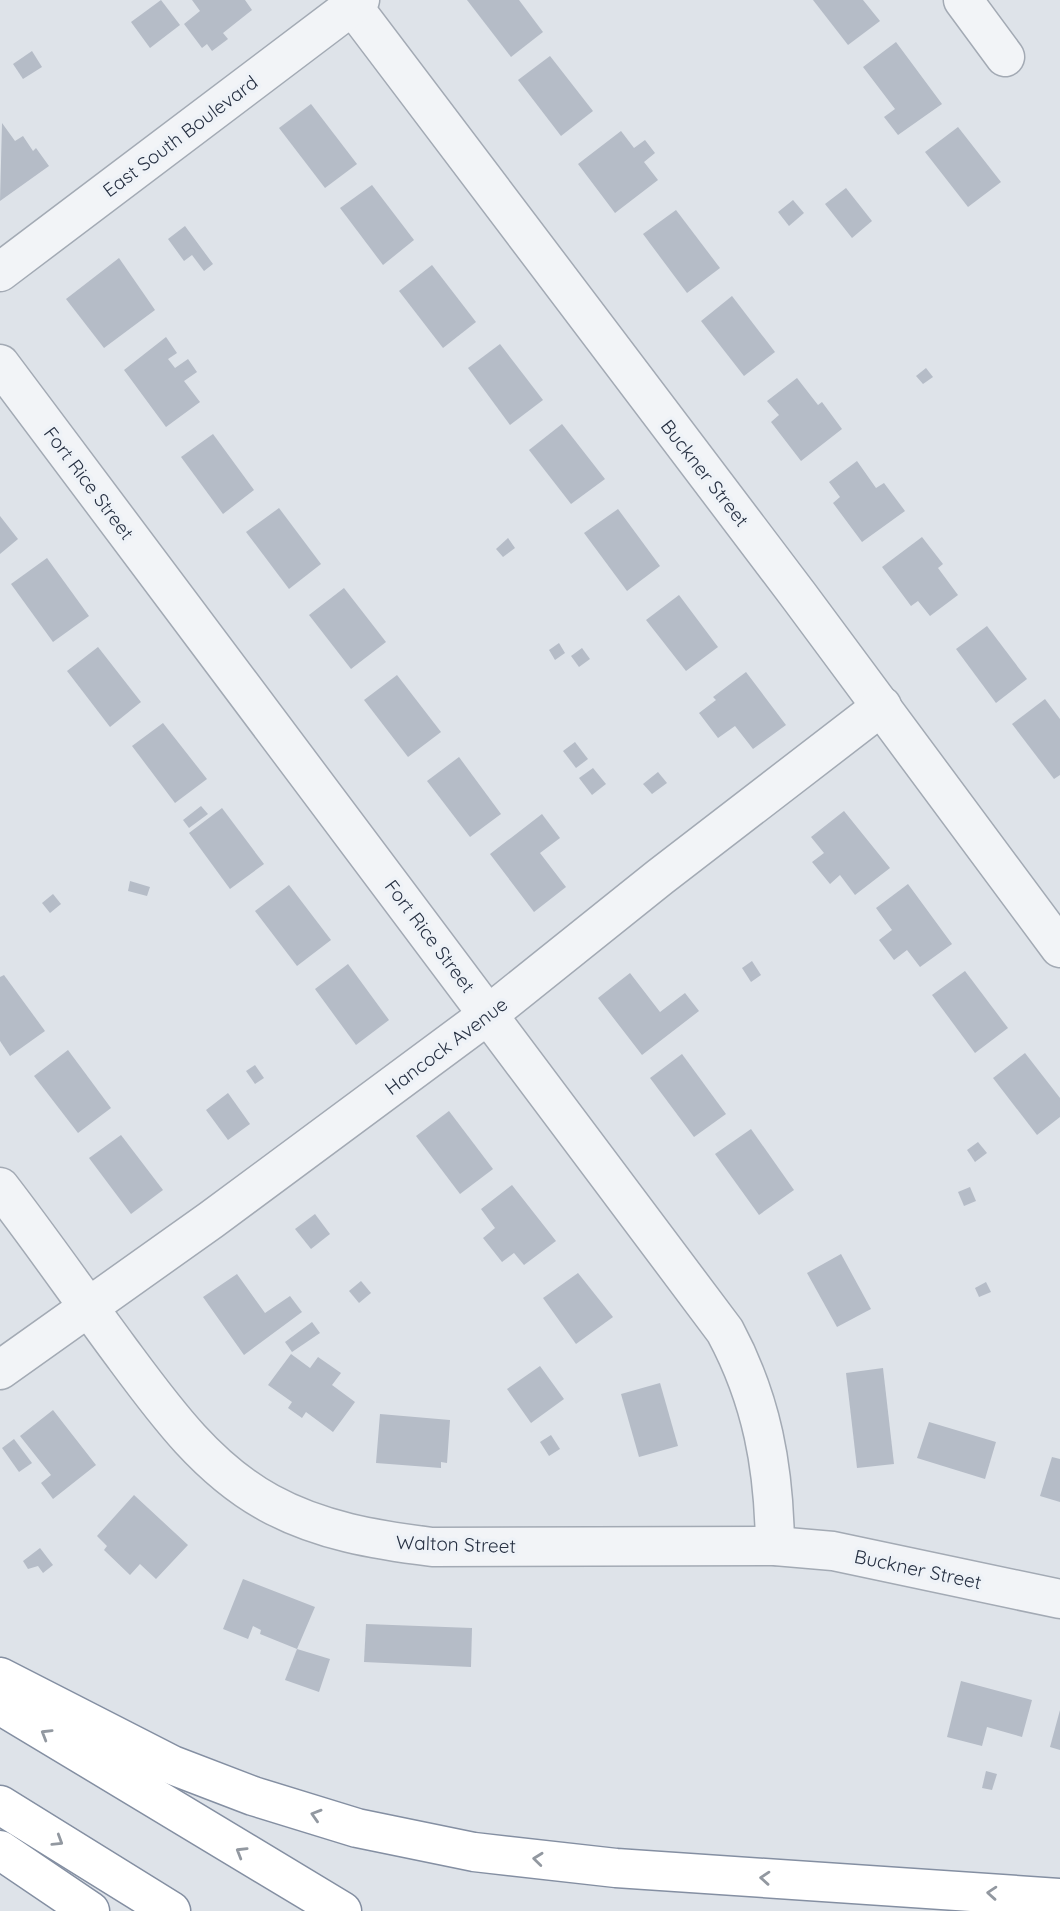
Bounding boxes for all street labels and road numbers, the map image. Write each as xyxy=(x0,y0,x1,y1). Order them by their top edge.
street label: East South Boulevard xyxy=(98,70,262,202)
street label: Buckner Street xyxy=(656,415,754,531)
street label: Fort Rice Street xyxy=(39,422,139,544)
street label: Fort Rice Street xyxy=(380,875,480,997)
street label: Hancock Avenue xyxy=(380,992,512,1100)
street label: Walton Street xyxy=(396,1530,516,1558)
street label: Buckner Street xyxy=(852,1544,984,1594)

